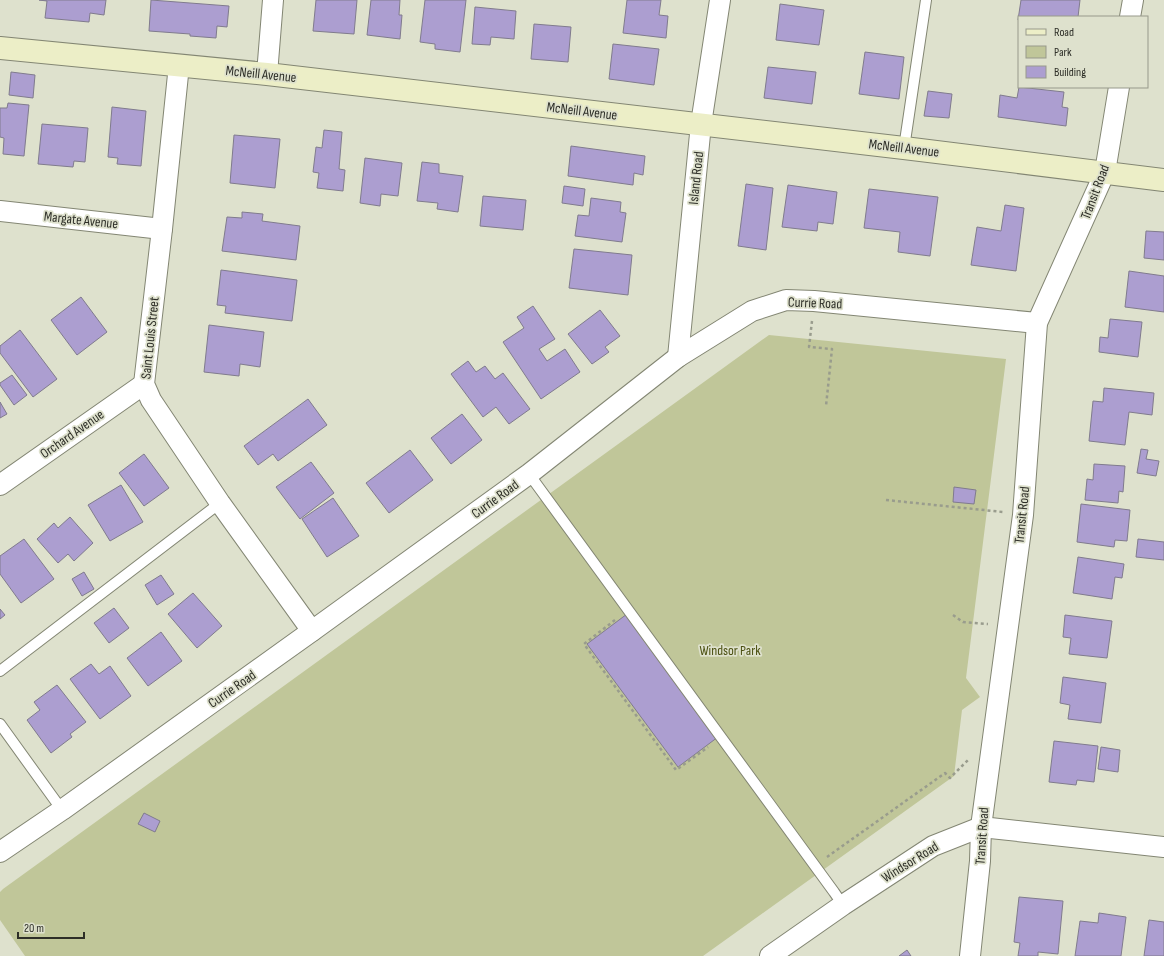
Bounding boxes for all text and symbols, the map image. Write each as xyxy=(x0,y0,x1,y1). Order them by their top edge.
legend xyxy=(1018,16,1148,88)
text: Road xyxy=(1054,25,1074,40)
text: Park xyxy=(1054,45,1072,60)
street label: McNeill Avenue xyxy=(225,62,297,86)
text: Building xyxy=(1054,65,1086,80)
street label: McNeill Avenue xyxy=(546,98,618,124)
street label: McNeill Avenue xyxy=(868,135,940,161)
street label: Island Road xyxy=(685,150,707,205)
street label: Transit Road xyxy=(1077,162,1113,222)
street label: Margate Avenue xyxy=(43,208,119,232)
street label: Currie Road xyxy=(788,294,843,312)
street label: Saint Louis Street xyxy=(137,296,163,380)
street label: Orchard Avenue xyxy=(37,406,107,462)
street label: Currie Road xyxy=(468,476,522,522)
street label: Transit Road xyxy=(1011,485,1033,544)
park label: Windsor Park xyxy=(699,642,761,659)
street label: Currie Road xyxy=(205,666,259,712)
street label: Transit Road xyxy=(972,807,992,865)
street label: Windsor Road xyxy=(878,838,942,886)
scale bar xyxy=(18,914,84,940)
text: 20 m xyxy=(24,921,44,936)

